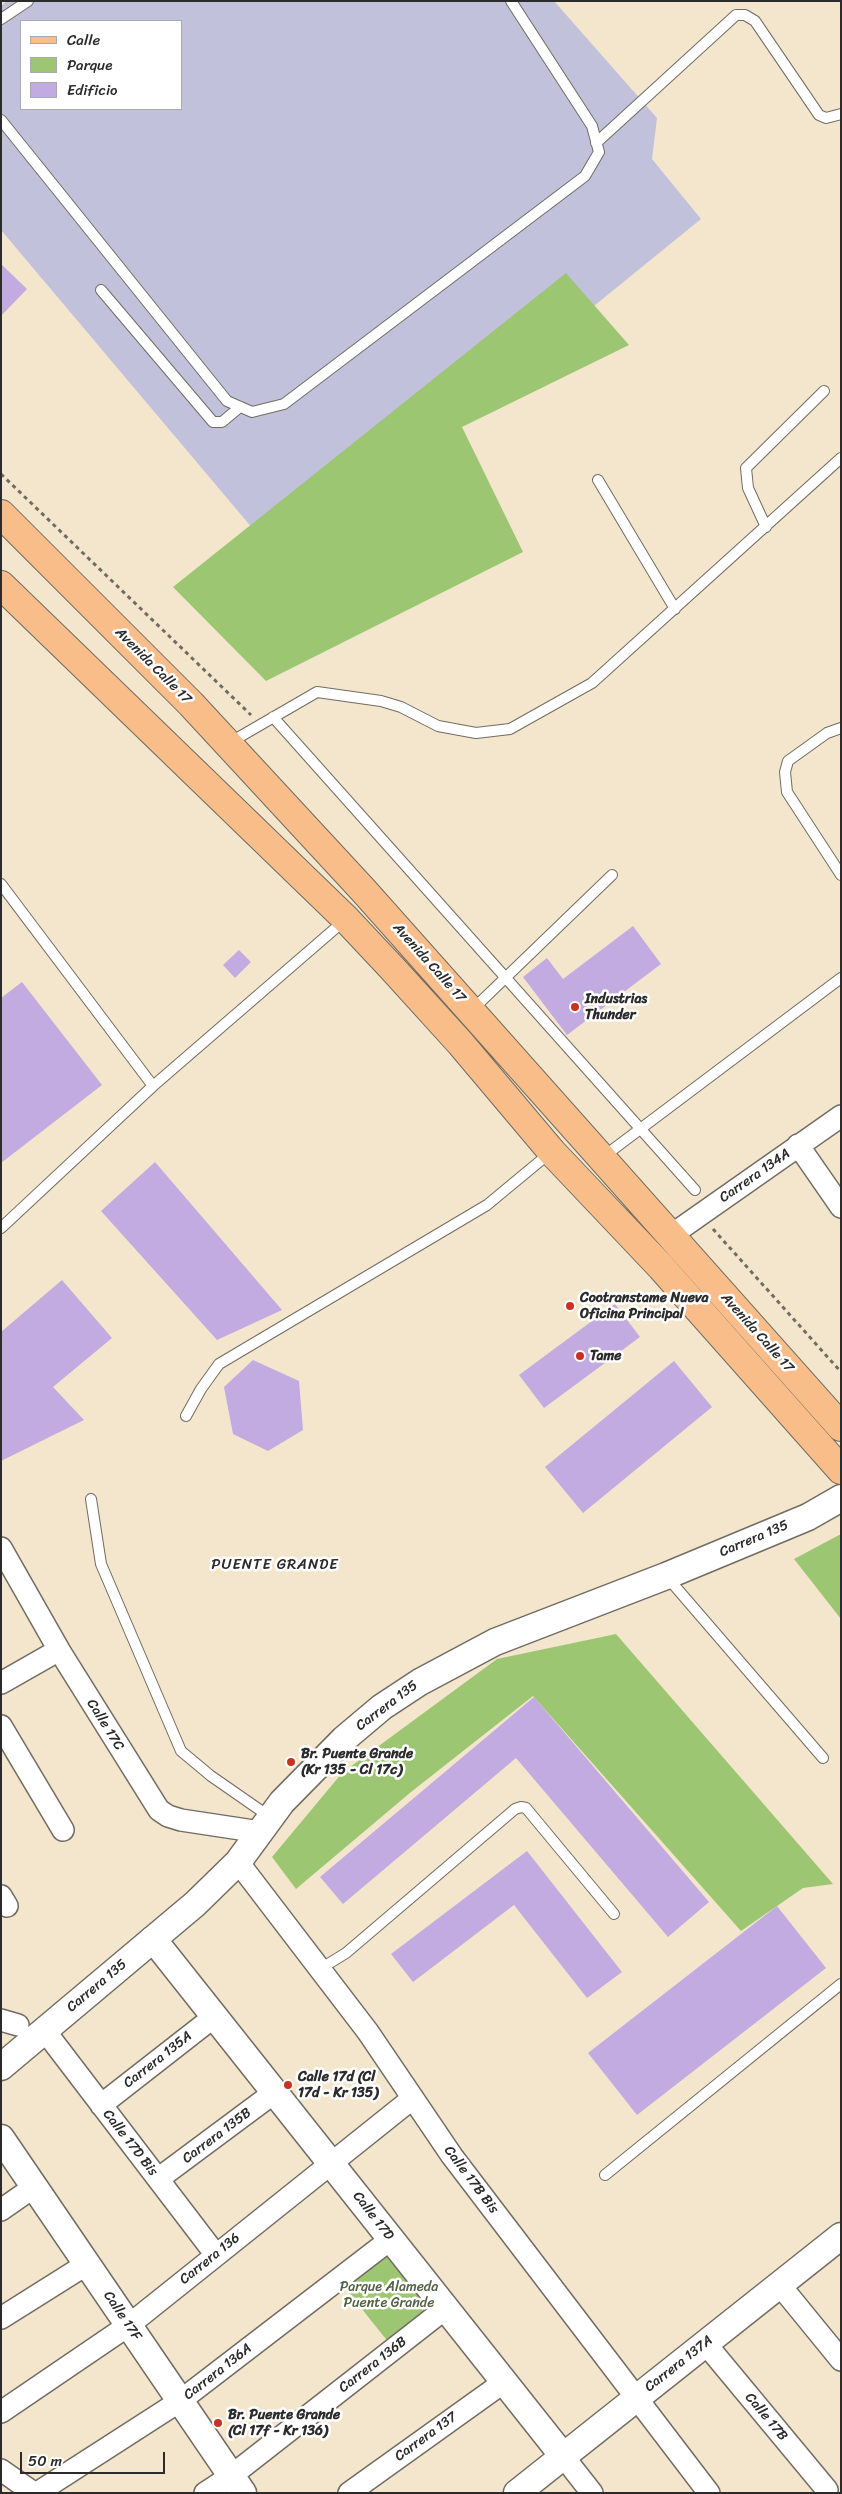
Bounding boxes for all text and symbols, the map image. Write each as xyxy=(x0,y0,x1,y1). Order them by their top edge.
legend xyxy=(20,20,182,110)
text: Calle xyxy=(67,27,100,53)
text: Parque xyxy=(67,52,112,78)
text: Edificio xyxy=(67,77,118,103)
street label: Avenida Calle 17 xyxy=(111,624,195,708)
street label: Avenida Calle 17 xyxy=(389,920,469,1006)
place label: Industrias Thunder xyxy=(585,991,647,1024)
marker: Industrias Thunder xyxy=(569,1001,581,1013)
street label: Carrera 134A xyxy=(716,1145,794,1207)
place label: Cootranstame Nueva Oficina Principal xyxy=(580,1290,709,1322)
street label: Avenida Calle 17 xyxy=(717,1290,797,1376)
marker: Cootranstame Nueva Oficina Principal xyxy=(564,1300,576,1312)
place label: Tame xyxy=(590,1348,621,1364)
marker: Tame xyxy=(574,1350,586,1362)
street label: Carrera 135 xyxy=(717,1517,791,1561)
district label: PUENTE GRANDE xyxy=(210,1556,340,1574)
street label: Carrera 135 xyxy=(353,1677,421,1735)
street label: Calle 17C xyxy=(83,1696,127,1754)
place label: Br. Puente Grande (Kr 135 - Cl 17c) xyxy=(301,1746,413,1778)
marker: Br. Puente Grande (Kr 135 - Cl 17c) xyxy=(285,1756,297,1768)
street label: Carrera 135 xyxy=(64,1956,130,2016)
street label: Carrera 135A xyxy=(120,2028,196,2092)
place label: Calle 17d (Cl 17d - Kr 135) xyxy=(298,2069,378,2102)
marker: Calle 17d (Cl 17d - Kr 135) xyxy=(282,2079,294,2091)
street label: Carrera 135B xyxy=(179,2105,255,2167)
street label: Calle 17D Bis xyxy=(99,2106,161,2180)
street label: Calle 17B Bis xyxy=(440,2143,502,2217)
street label: Calle 17D xyxy=(349,2188,397,2244)
street label: Carrera 136 xyxy=(177,2230,243,2288)
park label: Parque Alameda Puente Grande xyxy=(340,2279,438,2312)
street label: Calle 17F xyxy=(99,2288,145,2344)
street label: Carrera 137A xyxy=(642,2332,716,2396)
street label: Carrera 136B xyxy=(336,2333,410,2397)
street label: Carrera 136A xyxy=(181,2340,255,2404)
street label: Calle 17B xyxy=(741,2390,791,2444)
place label: Br. Puente Grande (Cl 17f - Kr 136) xyxy=(228,2407,340,2440)
street label: Carrera 137 xyxy=(392,2409,460,2465)
marker: Br. Puente Grande (Cl 17f - Kr 136) xyxy=(212,2417,224,2429)
scale bar xyxy=(22,2442,168,2474)
text: 50 m xyxy=(28,2448,62,2474)

